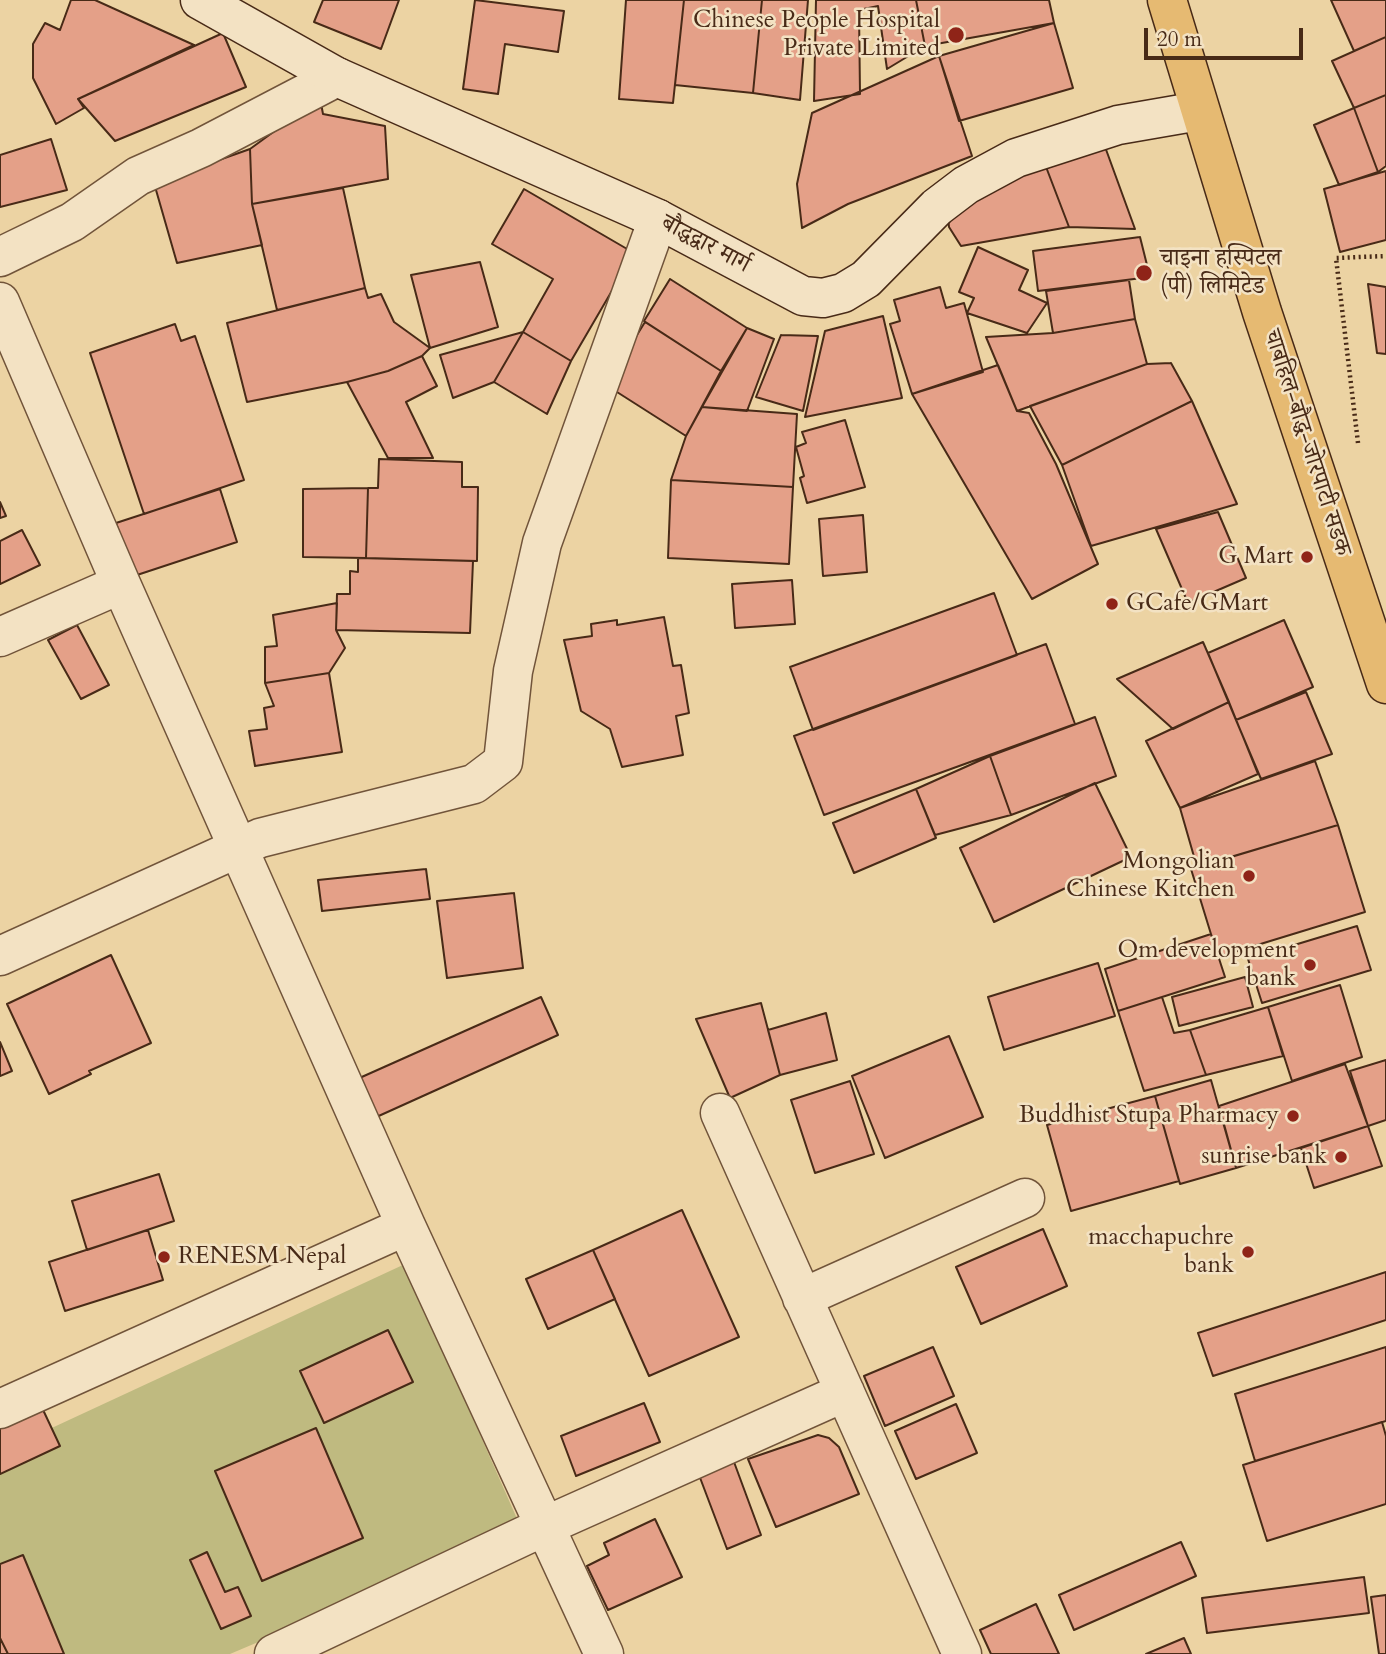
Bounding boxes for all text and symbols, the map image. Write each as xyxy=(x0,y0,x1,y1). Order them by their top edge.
place label: Chinese People Hospital Private Limited xyxy=(693,7,940,63)
scale bar xyxy=(1148,14,1307,58)
marker: Chinese People Hospital Private Limited xyxy=(946,25,966,45)
text: 20 m xyxy=(1157,25,1202,54)
street label: बौद्धद्वार मार्ग xyxy=(655,210,755,280)
place label: चाइना हस्पिटल (पी) लिमिटेड xyxy=(1160,245,1282,301)
marker: चाइना हस्पिटल (पी) लिमिटेड xyxy=(1134,263,1154,283)
street label: चाबहिल-बौद्ध-जोरपाटी सडक xyxy=(1256,326,1356,560)
place label: G Mart xyxy=(1218,543,1293,571)
marker: G Mart xyxy=(1299,549,1315,565)
place label: GCafe/GMart xyxy=(1126,590,1268,618)
marker: GCafe/GMart xyxy=(1104,596,1120,612)
place label: Mongolian Chinese Kitchen xyxy=(1066,848,1235,904)
marker: Mongolian Chinese Kitchen xyxy=(1241,868,1257,884)
place label: Om development bank xyxy=(1118,937,1296,993)
marker: Om development bank xyxy=(1302,957,1318,973)
place label: Buddhist Stupa Pharmacy xyxy=(1019,1102,1279,1130)
marker: Buddhist Stupa Pharmacy xyxy=(1285,1108,1301,1124)
place label: sunrise bank xyxy=(1202,1143,1327,1171)
marker: sunrise bank xyxy=(1333,1149,1349,1165)
place label: macchapuchre bank xyxy=(1088,1224,1234,1280)
place label: RENESM Nepal xyxy=(178,1243,346,1271)
marker: macchapuchre bank xyxy=(1240,1244,1256,1260)
marker: RENESM Nepal xyxy=(156,1249,172,1265)

